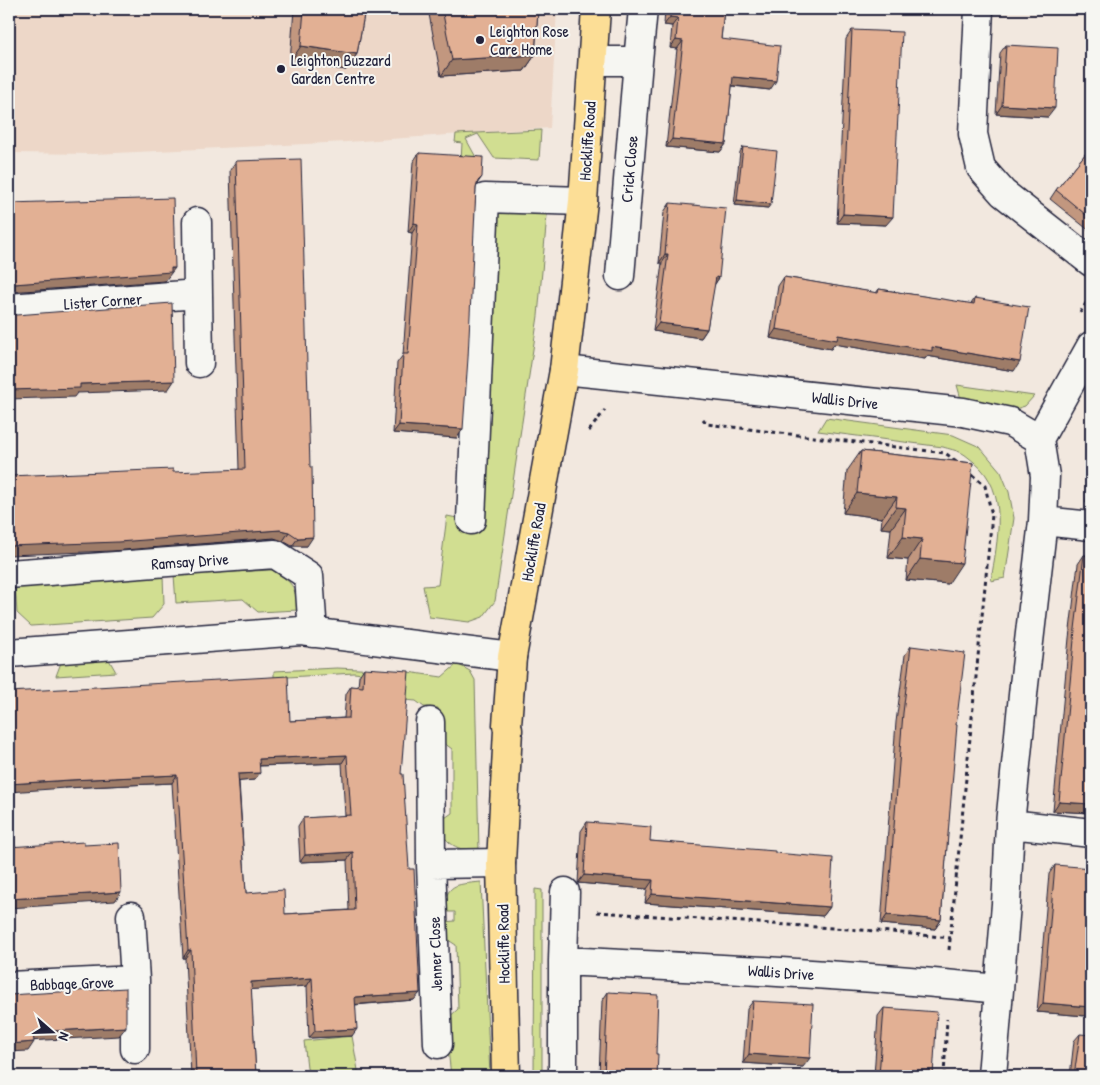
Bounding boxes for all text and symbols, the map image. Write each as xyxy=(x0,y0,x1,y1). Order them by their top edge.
place label: Leighton Rose Care Home xyxy=(490,20,569,60)
marker: Leighton Rose Care Home xyxy=(474,34,486,46)
place label: Leighton Buzzard Garden Centre xyxy=(291,49,391,89)
marker: Leighton Buzzard Garden Centre xyxy=(275,63,287,75)
street label: Hockliffe Road xyxy=(573,101,601,181)
street label: Crick Close xyxy=(615,134,643,203)
street label: Lister Corner xyxy=(63,287,143,315)
street label: Wallis Drive xyxy=(811,386,880,414)
street label: Hockliffe Road xyxy=(515,501,551,583)
street label: Ramsay Drive xyxy=(151,547,230,575)
street label: Hockliffe Road xyxy=(491,904,515,984)
street label: Jenner Close xyxy=(423,916,447,992)
street label: Wallis Drive xyxy=(747,959,816,985)
street label: Babbage Grove xyxy=(30,971,115,995)
north arrow xyxy=(28,1008,78,1058)
text: N xyxy=(54,1030,75,1044)

